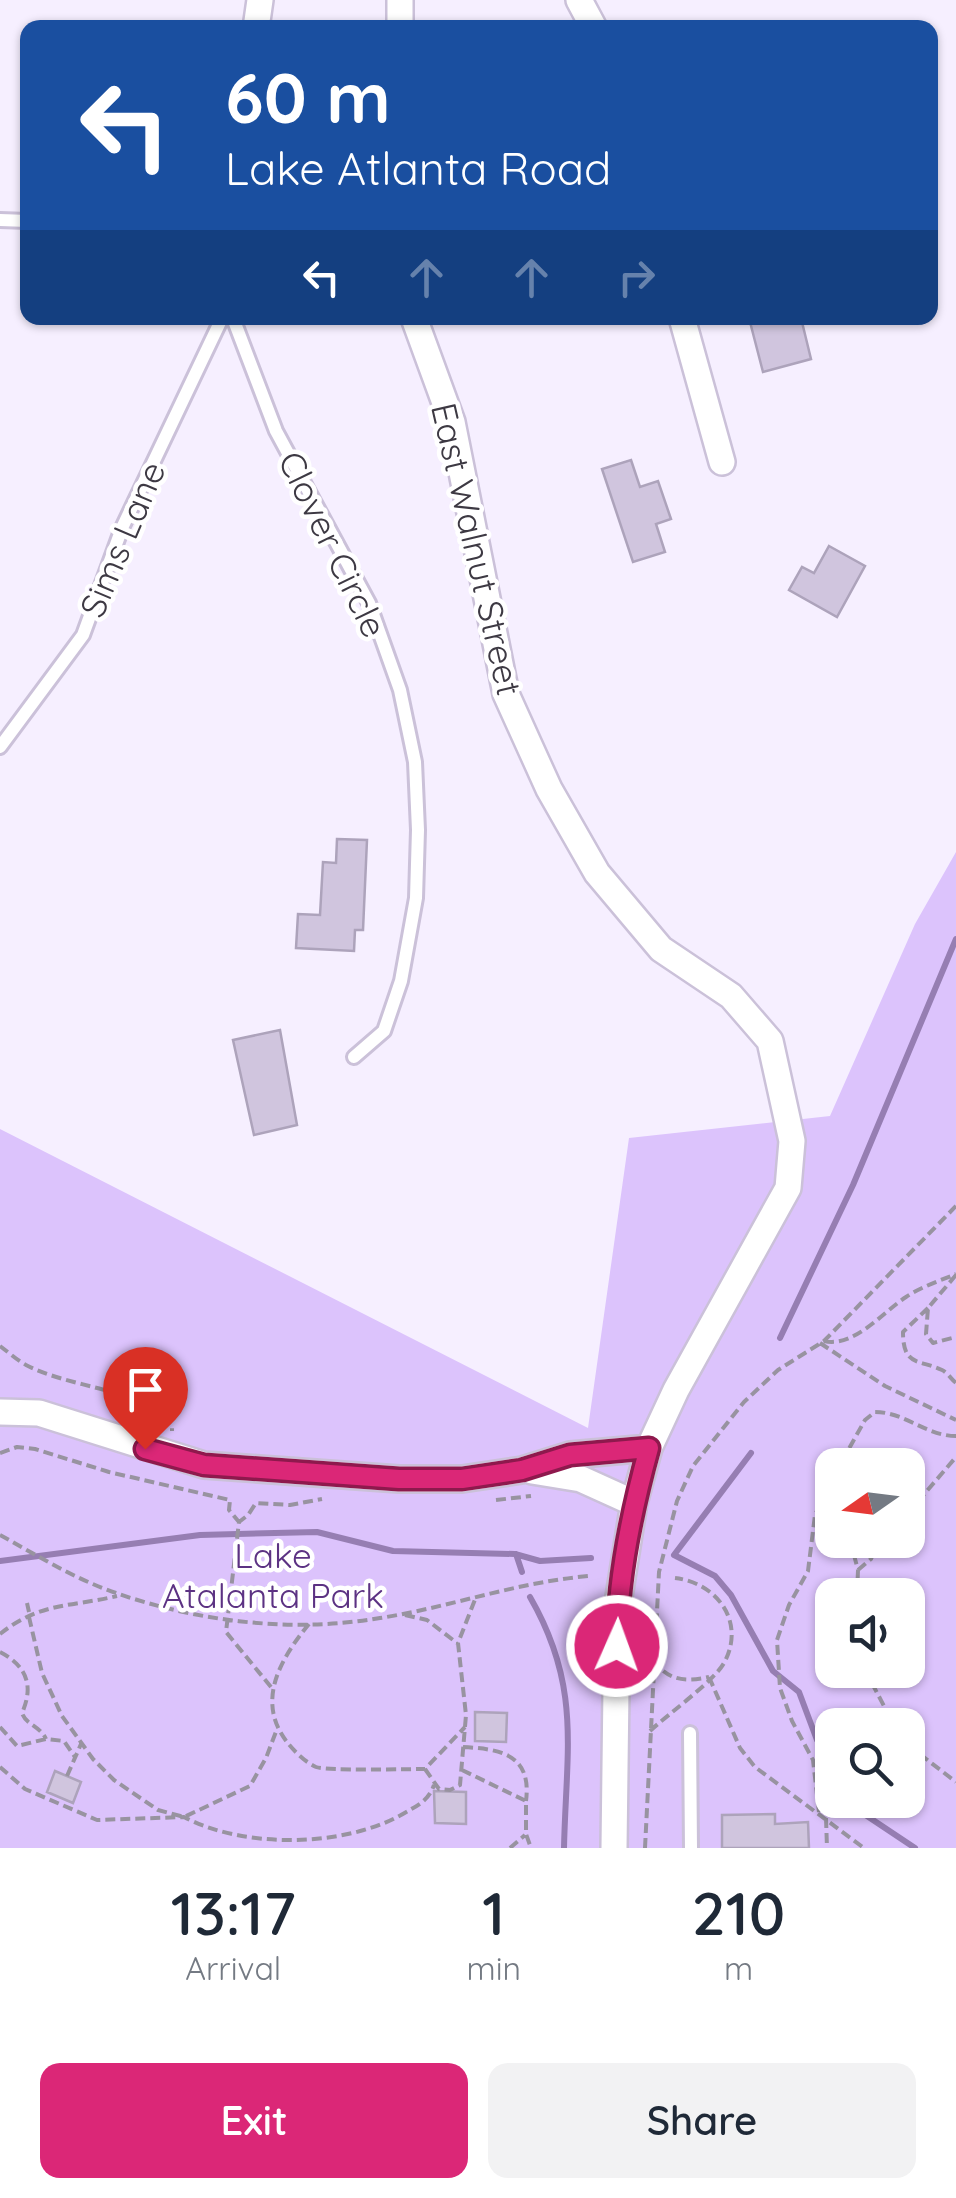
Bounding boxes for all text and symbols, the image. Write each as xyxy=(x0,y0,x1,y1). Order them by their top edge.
text: 60 m xyxy=(225,53,391,141)
icon: left xyxy=(60,60,190,190)
text: Lake Atlanta Road xyxy=(225,140,611,196)
icon: left xyxy=(294,250,349,305)
icon: ahead xyxy=(399,250,454,305)
icon: ahead xyxy=(504,250,559,305)
icon: right xyxy=(609,250,664,305)
street label: East Walnut Street xyxy=(422,398,532,700)
street label: Clover Circle xyxy=(269,444,397,644)
street label: Sims Lane xyxy=(70,455,174,623)
pin xyxy=(103,1347,188,1450)
icon: arrive xyxy=(118,1362,173,1417)
north arrow xyxy=(815,1448,925,1558)
map controls xyxy=(815,1448,925,1818)
park label: Lake Atalanta Park xyxy=(162,1533,384,1617)
button: sound xyxy=(815,1578,925,1688)
position arrow xyxy=(565,1594,669,1698)
button: search xyxy=(815,1708,925,1818)
text: 13:17 xyxy=(171,1875,296,1950)
text: 1 xyxy=(482,1875,505,1950)
text: 210 xyxy=(692,1875,785,1950)
text: Arrival xyxy=(185,1948,281,1988)
text: min xyxy=(466,1948,521,1988)
text: m xyxy=(724,1948,753,1988)
button: Exit xyxy=(40,2063,468,2178)
button: Share xyxy=(488,2063,916,2178)

